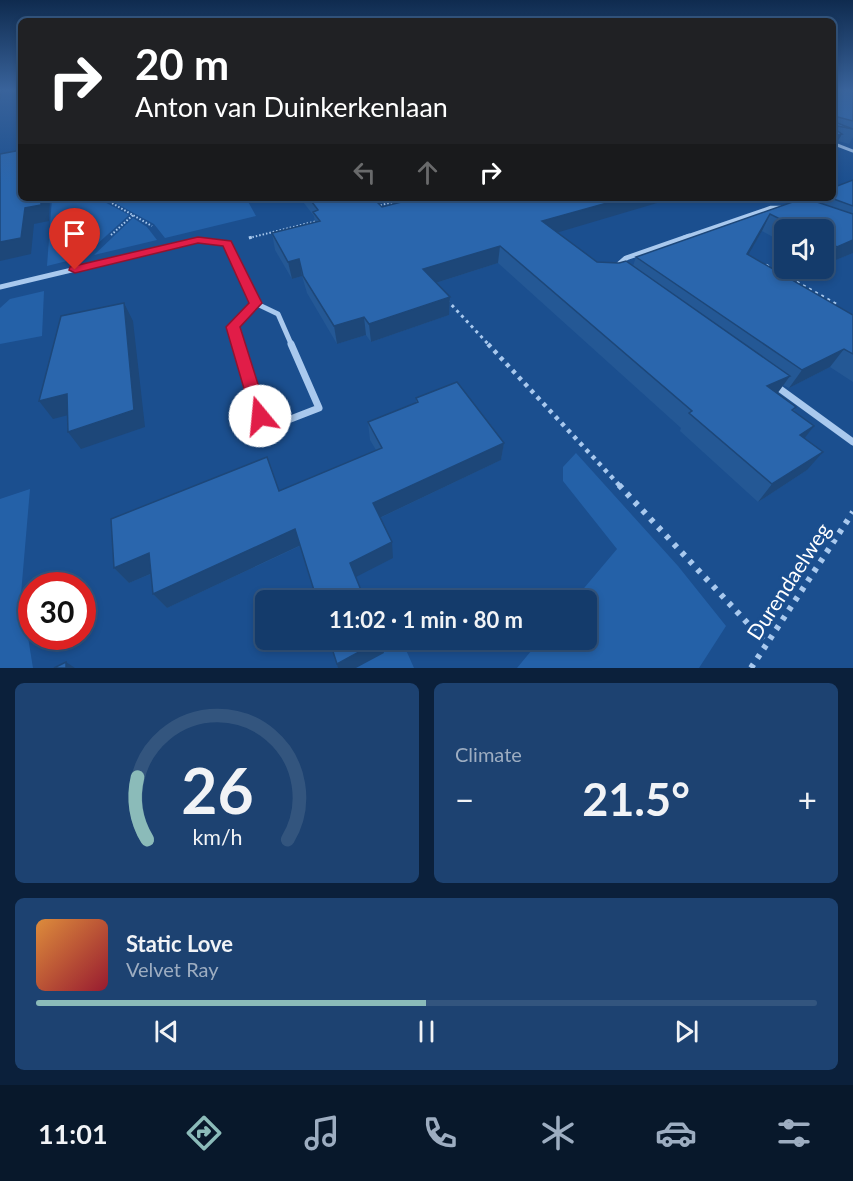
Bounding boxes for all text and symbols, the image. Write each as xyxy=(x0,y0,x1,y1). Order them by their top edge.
text: 20 m xyxy=(135,39,229,89)
icon: right xyxy=(36,42,114,120)
text: Anton van Duinkerkenlaan xyxy=(135,90,448,123)
icon: left xyxy=(348,156,381,189)
icon: ahead xyxy=(411,156,444,189)
icon: right xyxy=(474,156,507,189)
pin xyxy=(49,208,100,270)
icon: arrive xyxy=(58,217,91,250)
map controls xyxy=(774,219,834,279)
button: sound xyxy=(774,219,834,279)
position arrow xyxy=(228,384,292,448)
street label: Durendaelweg xyxy=(741,518,835,644)
speed limit sign: 30 xyxy=(18,572,96,650)
text: 11:02 · 1 min · 80 m xyxy=(329,606,523,633)
text: Climate xyxy=(455,742,522,766)
text: 26 xyxy=(181,752,253,827)
text: 21.5° xyxy=(582,772,690,826)
text: − xyxy=(455,779,474,819)
text: + xyxy=(798,779,817,819)
text: km/h xyxy=(192,824,242,850)
text: Static Love xyxy=(126,930,233,957)
text: Velvet Ray xyxy=(126,957,219,981)
icon: previous xyxy=(150,1015,183,1048)
icon: pause xyxy=(410,1015,443,1048)
icon: next xyxy=(670,1015,703,1048)
icon: directions xyxy=(183,1112,225,1154)
icon: music xyxy=(301,1112,343,1154)
icon: phone xyxy=(419,1112,461,1154)
icon: climate xyxy=(537,1112,579,1154)
icon: car xyxy=(655,1112,697,1154)
icon: filters xyxy=(773,1112,815,1154)
text: 11:01 xyxy=(38,1117,108,1150)

